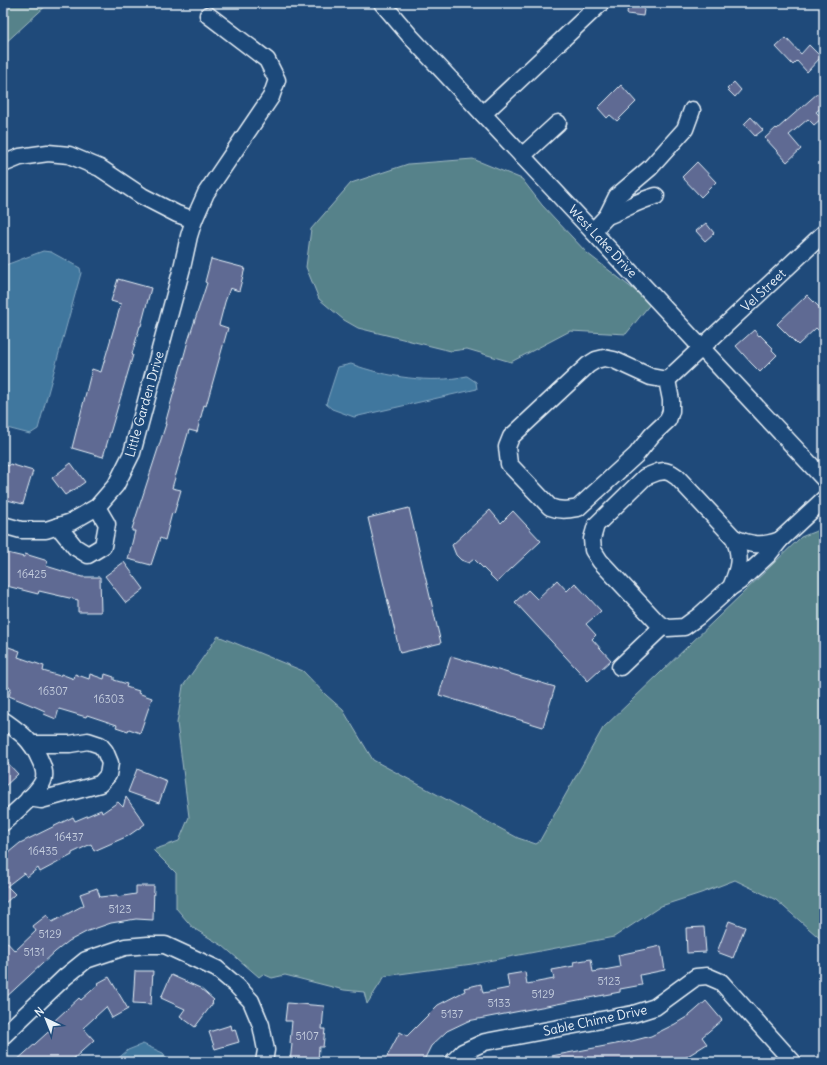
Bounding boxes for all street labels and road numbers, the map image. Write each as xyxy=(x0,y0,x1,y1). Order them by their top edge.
street label: West Lake Drive xyxy=(565,201,641,281)
street label: Vel Street xyxy=(737,265,790,315)
street label: Little Garden Drive xyxy=(121,349,168,459)
street label: Sable Chime Drive xyxy=(541,1001,649,1040)

